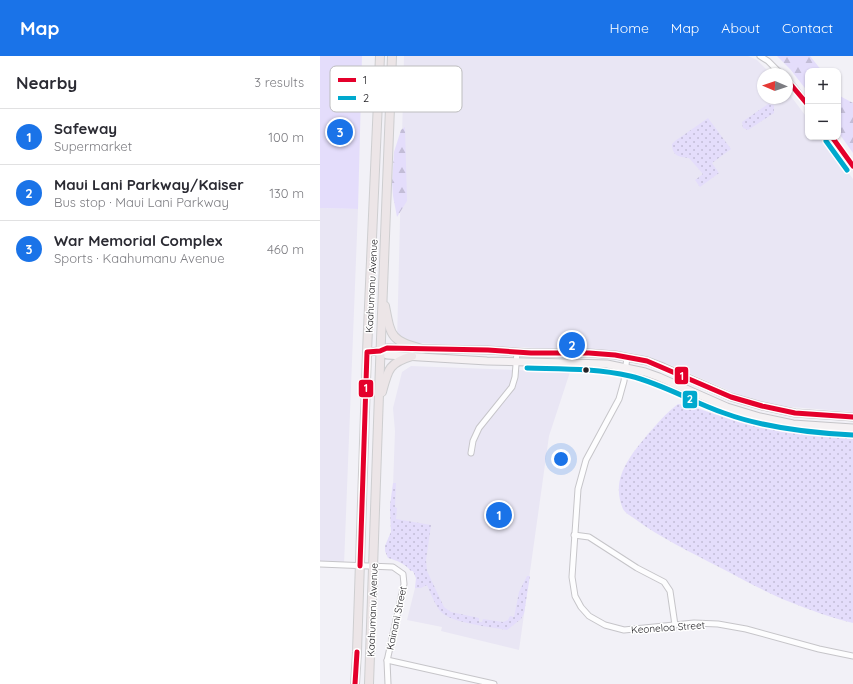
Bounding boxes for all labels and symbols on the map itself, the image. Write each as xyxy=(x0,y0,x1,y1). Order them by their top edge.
legend xyxy=(330,66,462,112)
north arrow xyxy=(757,68,793,104)
text: 1 xyxy=(363,73,367,87)
text: 2 xyxy=(363,91,369,105)
pin: 3 xyxy=(327,117,353,147)
street label: Kaahumanu Avenue xyxy=(363,238,380,333)
pin: 2 xyxy=(559,330,585,360)
unlabelled marker xyxy=(581,365,591,375)
line badge: 1 xyxy=(674,366,689,385)
text: 1 xyxy=(680,369,684,383)
line badge: 1 xyxy=(358,379,374,398)
text: 1 xyxy=(364,381,368,395)
line badge: 2 xyxy=(682,390,698,409)
text: 2 xyxy=(687,392,693,406)
your location xyxy=(551,449,571,469)
pin: 1 xyxy=(486,500,512,530)
street label: Kaahumanu Avenue xyxy=(364,563,381,657)
street label: Kainani Street xyxy=(383,584,410,651)
street label: Keoneloa Street xyxy=(631,618,706,637)

